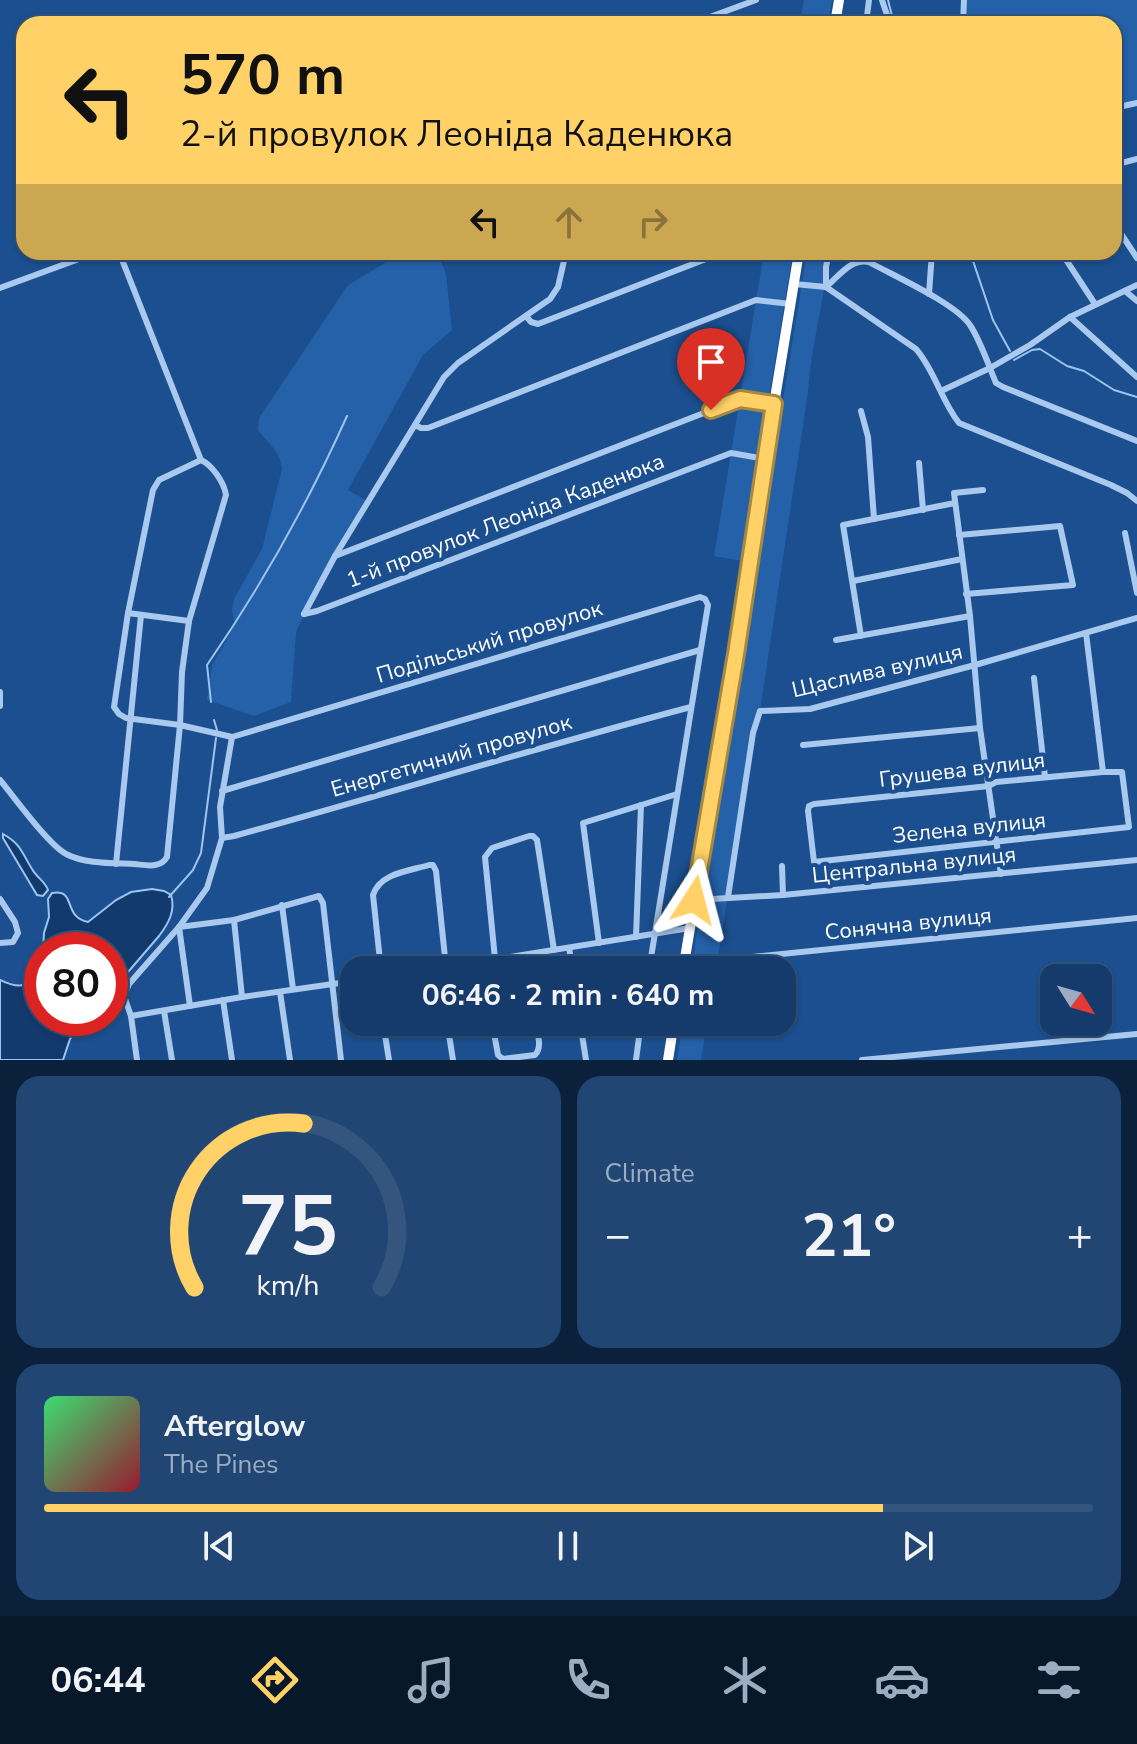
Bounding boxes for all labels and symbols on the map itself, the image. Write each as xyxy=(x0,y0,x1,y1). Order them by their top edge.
pin xyxy=(677,328,745,410)
street label: 1-й провулок Леоніда Каденюка xyxy=(342,446,669,596)
street label: Подільський провулок xyxy=(373,593,606,691)
street label: Щаслива вулиця xyxy=(789,637,966,705)
street label: Енергетичний провулок xyxy=(327,707,576,805)
street label: Грушева вулиця xyxy=(877,745,1047,795)
street label: Зелена вулиця xyxy=(891,805,1047,851)
street label: Центральна вулиця xyxy=(811,839,1018,891)
position arrow xyxy=(652,858,736,942)
street label: Сонячна вулиця xyxy=(823,900,993,948)
speed limit sign: 80 xyxy=(24,932,128,1036)
north arrow xyxy=(1040,964,1112,1036)

